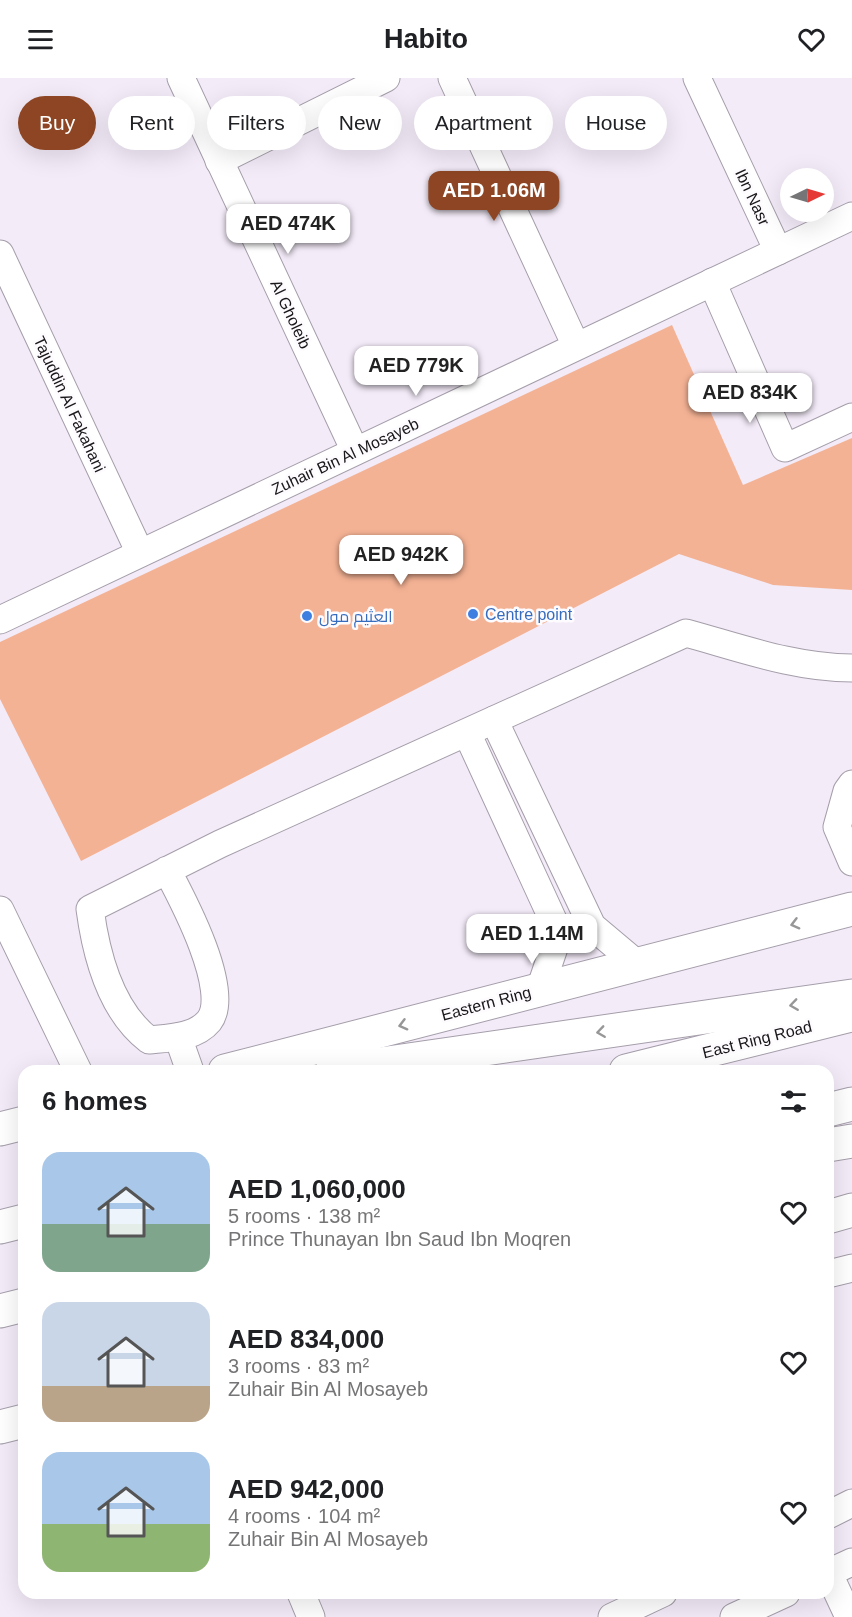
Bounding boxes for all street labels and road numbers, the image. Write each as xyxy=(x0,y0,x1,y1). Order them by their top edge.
street label: Ibn Nasr xyxy=(732,166,773,229)
street label: Al Gholeib xyxy=(267,277,314,351)
street label: Tajuddin Al Fakahani xyxy=(31,334,108,475)
street label: Zuhair Bin Al Mosayeb xyxy=(269,415,421,498)
street label: Eastern Ring xyxy=(439,983,533,1024)
street label: East Ring Road xyxy=(701,1018,814,1061)

